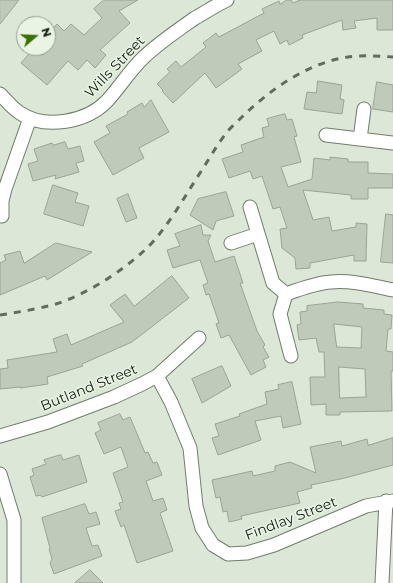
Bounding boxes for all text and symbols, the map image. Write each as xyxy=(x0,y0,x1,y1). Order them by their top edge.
north arrow xyxy=(16,16,56,56)
text: N xyxy=(38,26,54,39)
street label: Wills Street xyxy=(81,33,149,101)
street label: Butland Street xyxy=(38,361,140,415)
street label: Findlay Street xyxy=(243,494,339,544)

